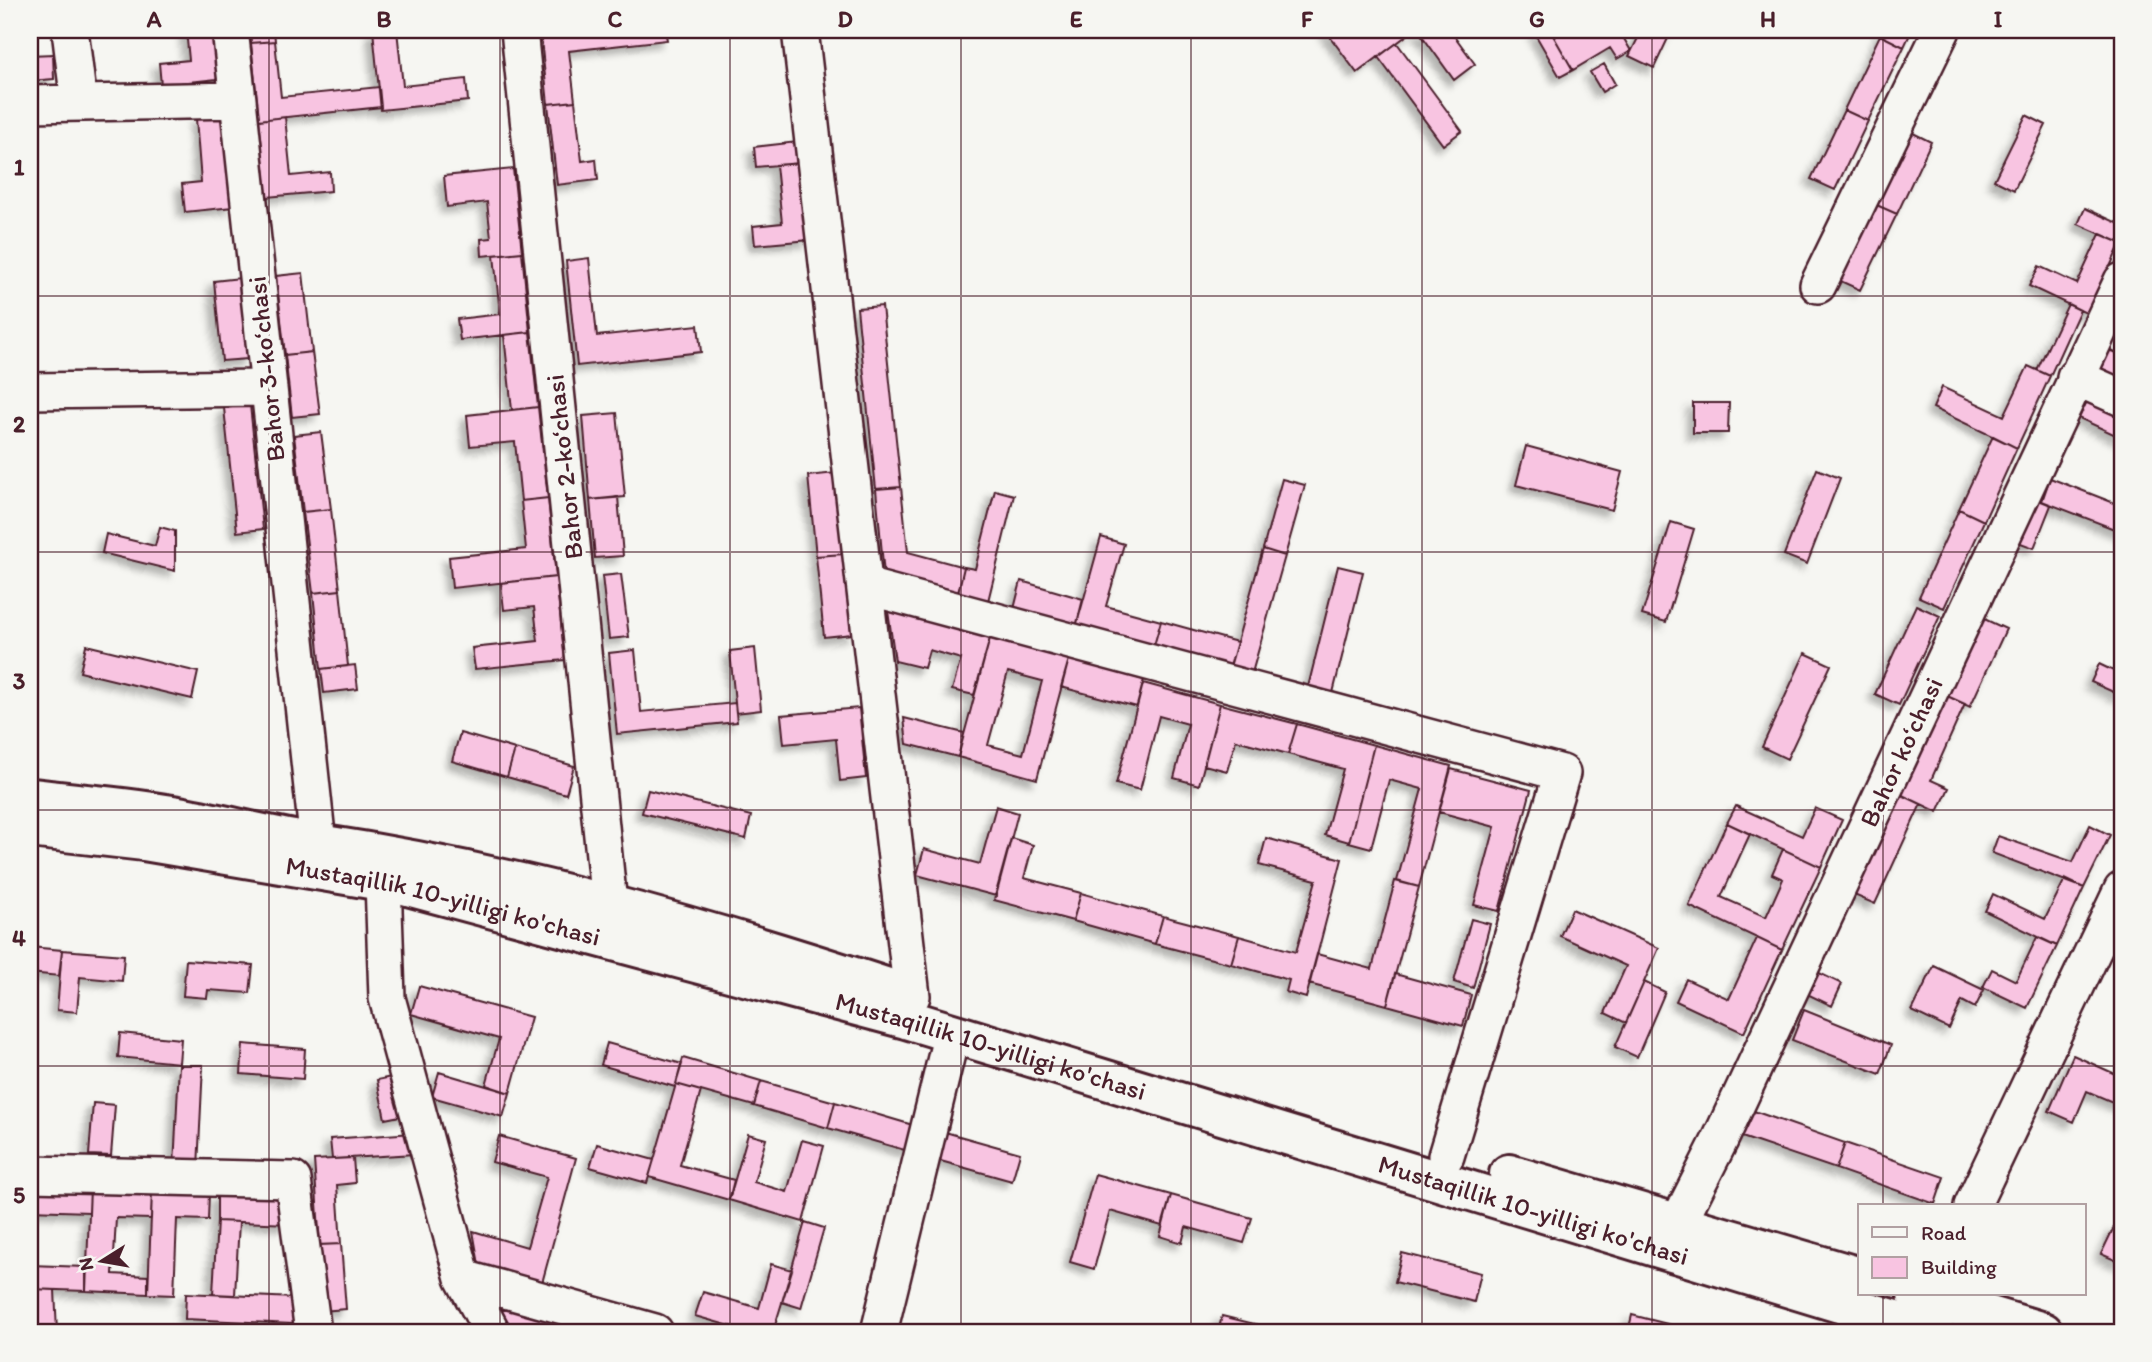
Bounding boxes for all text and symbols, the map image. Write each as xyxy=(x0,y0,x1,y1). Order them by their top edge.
text: A xyxy=(146,5,162,33)
text: B xyxy=(377,5,392,33)
text: C xyxy=(608,5,623,33)
text: D xyxy=(837,5,853,33)
text: E xyxy=(1070,5,1083,33)
text: F xyxy=(1301,5,1314,33)
text: G xyxy=(1529,5,1545,33)
text: H xyxy=(1760,5,1776,33)
text: I xyxy=(1994,5,2003,33)
text: 1 xyxy=(14,153,25,181)
street label: Bahor 3-koʻchasi xyxy=(240,275,292,463)
street label: Bahor 2-koʻchasi xyxy=(538,373,590,561)
text: 2 xyxy=(13,410,26,438)
text: 3 xyxy=(13,667,26,695)
street label: Bahor koʻchasi xyxy=(1852,672,1950,832)
street label: Mustaqillik 10-yilligi ko'chasi xyxy=(283,849,604,953)
text: 4 xyxy=(12,924,26,952)
street label: Mustaqillik 10-yilligi ko'chasi xyxy=(832,985,1150,1107)
street label: Mustaqillik 10-yilligi ko'chasi xyxy=(1375,1148,1693,1272)
text: 5 xyxy=(13,1181,25,1209)
legend xyxy=(1858,1204,2086,1296)
text: Road xyxy=(1921,1220,1967,1245)
north arrow xyxy=(66,1226,136,1296)
text: Building xyxy=(1921,1254,1997,1279)
text: N xyxy=(73,1256,98,1273)

